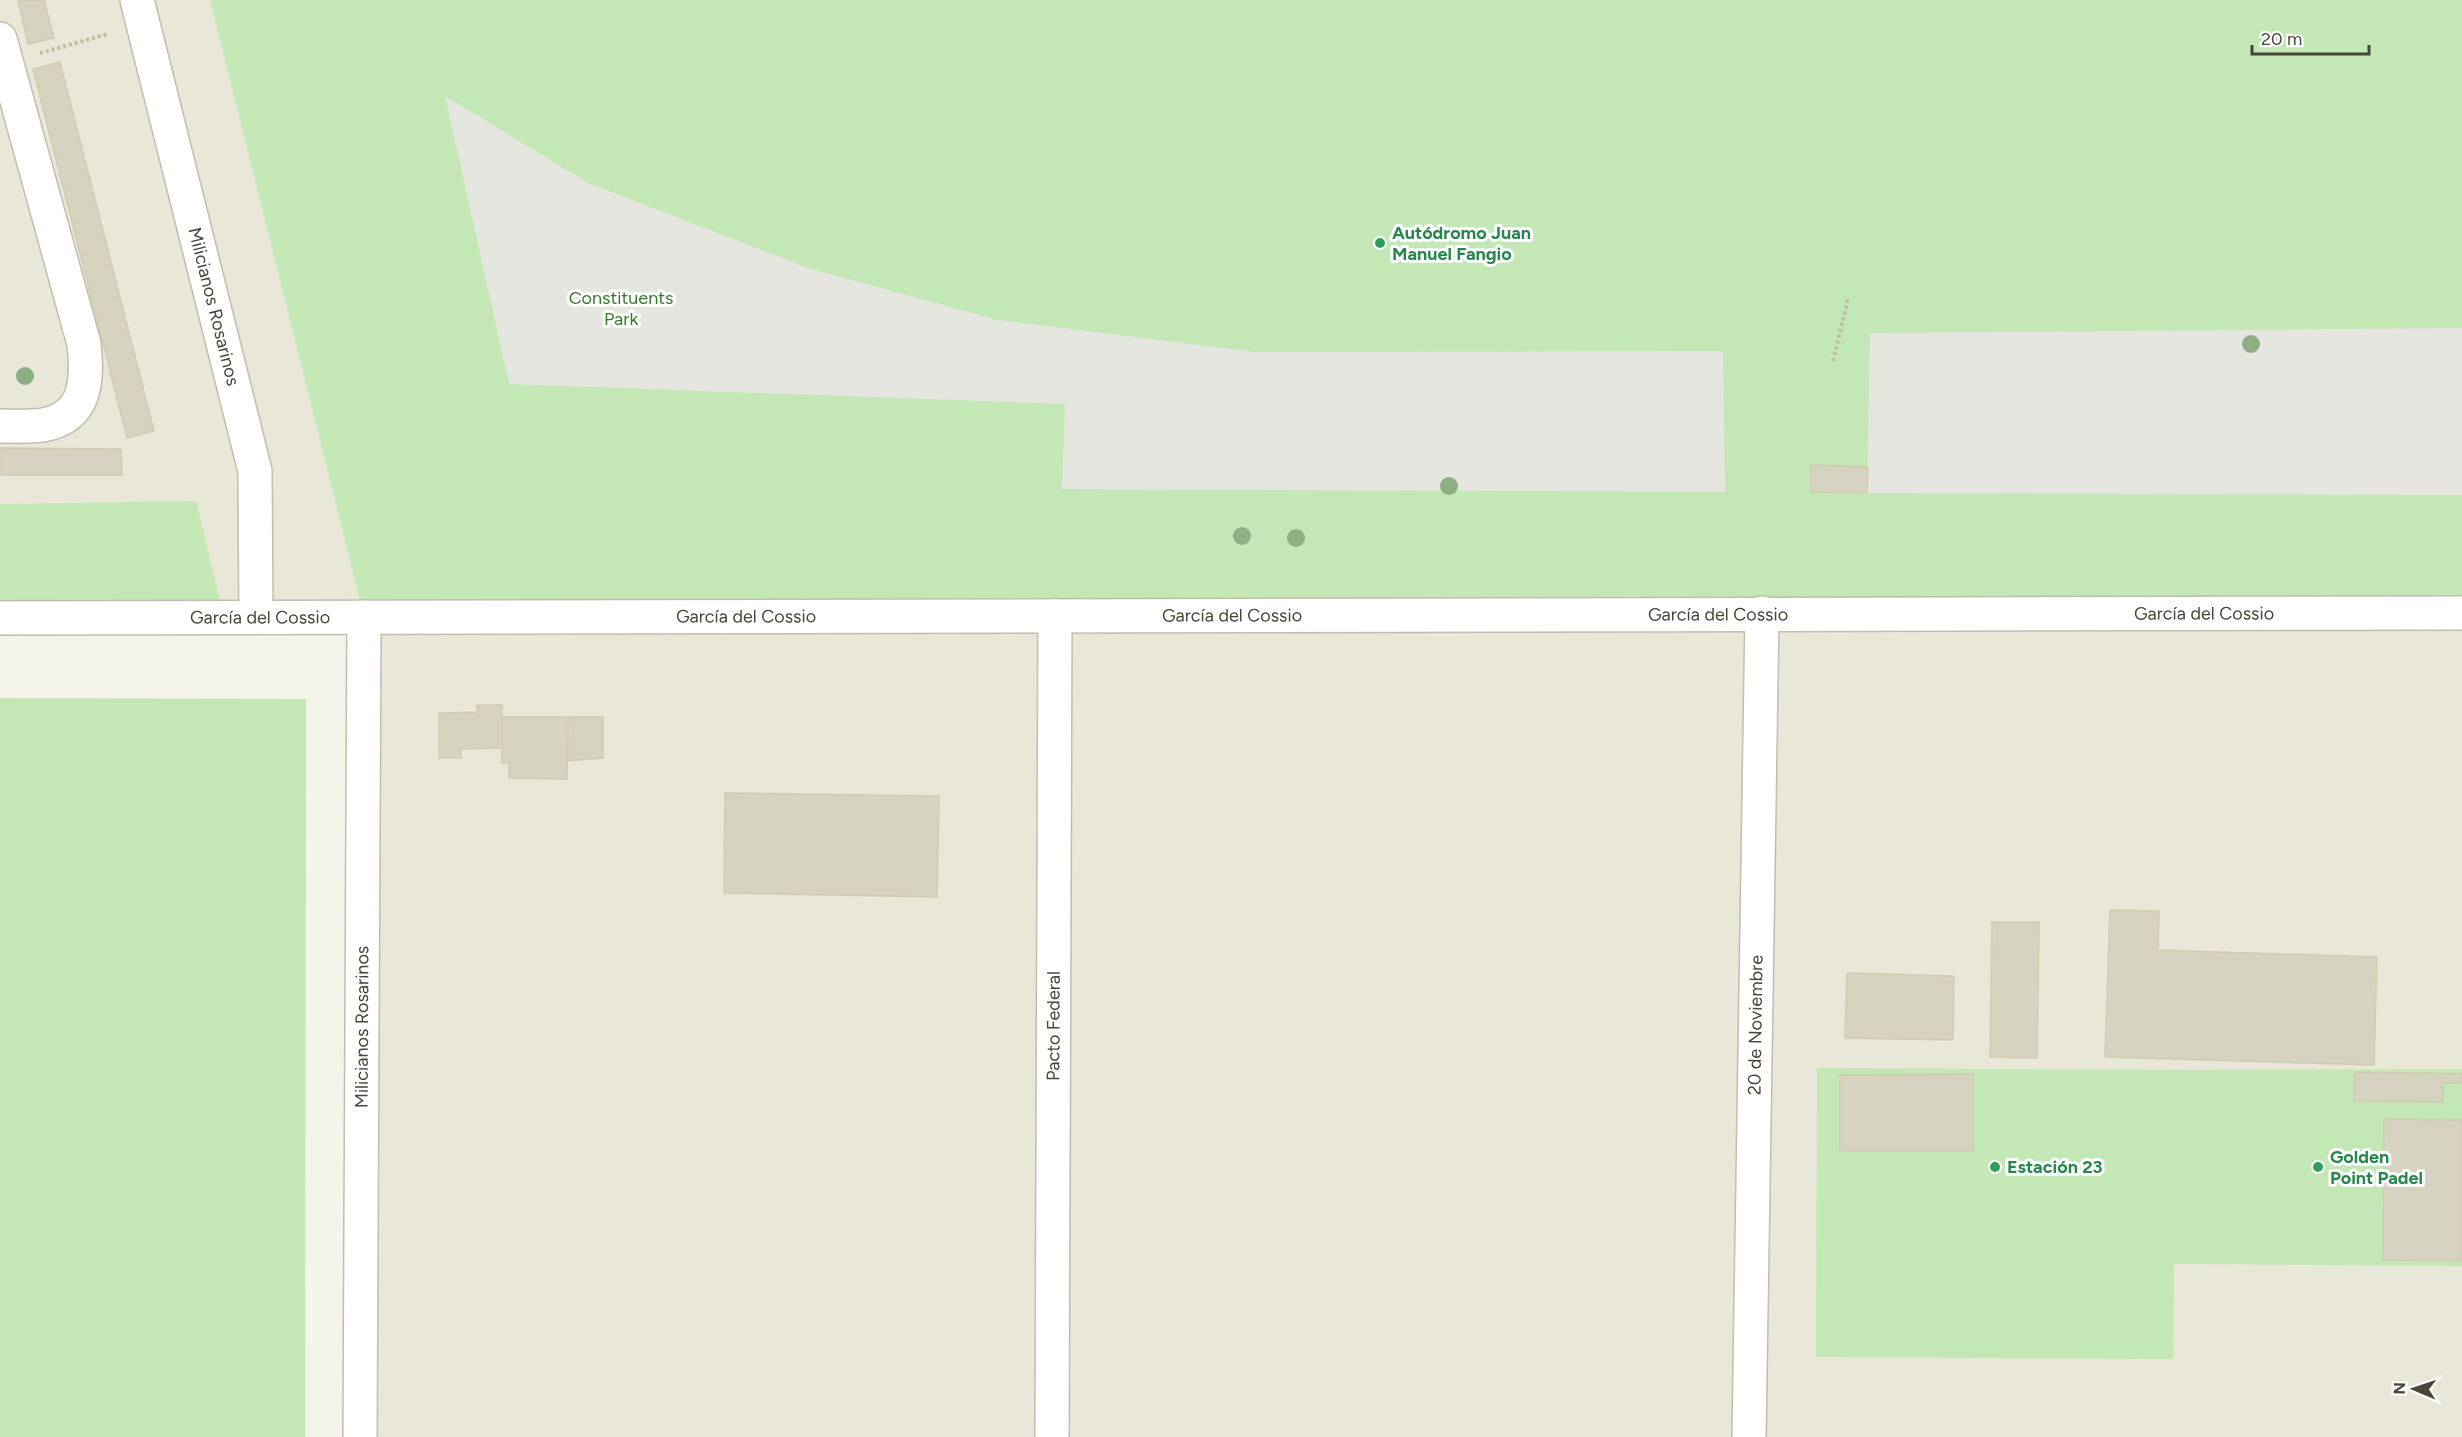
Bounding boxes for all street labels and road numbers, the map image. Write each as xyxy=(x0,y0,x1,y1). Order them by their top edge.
street label: Milicianos Rosarinos xyxy=(183,225,244,388)
street label: García del Cossio xyxy=(2134,602,2274,625)
street label: García del Cossio xyxy=(1648,603,1788,626)
street label: García del Cossio xyxy=(1162,604,1302,627)
street label: García del Cossio xyxy=(676,605,816,628)
street label: García del Cossio xyxy=(190,606,330,629)
street label: Milicianos Rosarinos xyxy=(351,946,373,1108)
street label: 20 de Noviembre xyxy=(1743,955,1768,1095)
street label: Pacto Federal xyxy=(1042,971,1065,1081)

